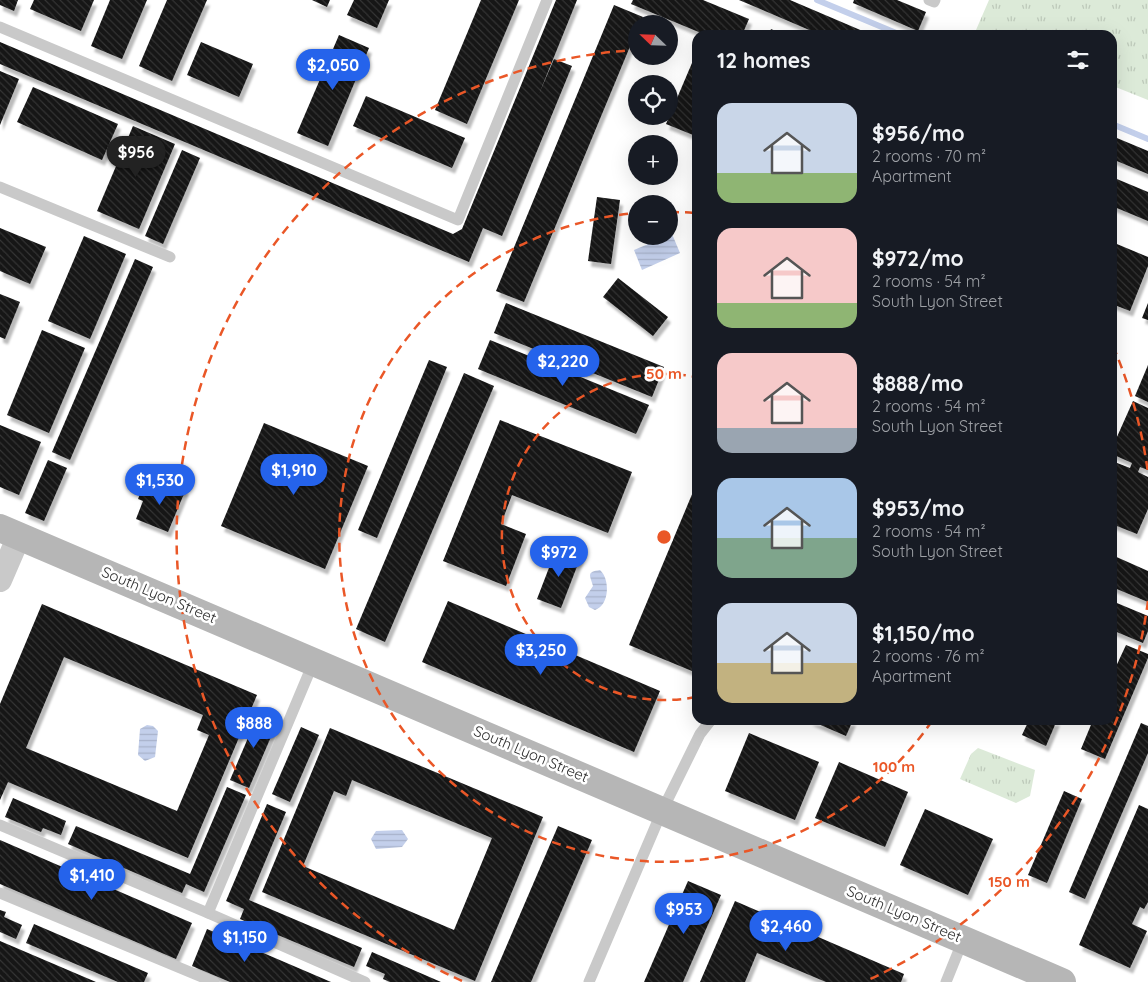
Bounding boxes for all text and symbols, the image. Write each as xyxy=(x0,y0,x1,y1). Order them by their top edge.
north arrow xyxy=(628,15,678,65)
map controls xyxy=(628,15,678,245)
icon: filters xyxy=(1064,46,1092,74)
text: 12 homes xyxy=(717,47,810,73)
pin: $2,050 xyxy=(292,48,374,91)
text: $2,050 xyxy=(307,55,359,75)
button: locate xyxy=(628,75,678,125)
text: $956/mo xyxy=(872,120,965,146)
icon: home xyxy=(757,123,817,183)
button: + xyxy=(628,135,678,185)
pin: $956 xyxy=(106,136,166,178)
text: $956 xyxy=(118,142,154,162)
text: 2 rooms · 70 m² xyxy=(872,146,986,166)
text: Apartment xyxy=(872,166,952,186)
button: − xyxy=(628,195,678,245)
text: $972/mo xyxy=(872,245,964,271)
icon: home xyxy=(757,248,817,308)
text: 2 rooms · 54 m² xyxy=(872,271,986,291)
text: South Lyon Street xyxy=(872,291,1003,311)
pin: $2,220 xyxy=(522,344,604,387)
text: $2,220 xyxy=(537,351,589,371)
text: 50 m xyxy=(646,364,682,383)
text: $888/mo xyxy=(872,370,963,396)
icon: home xyxy=(757,373,817,433)
text: 2 rooms · 54 m² xyxy=(872,396,986,416)
text: South Lyon Street xyxy=(872,416,1003,436)
pin: $1,910 xyxy=(253,454,335,496)
text: $1,910 xyxy=(271,460,317,480)
pin: $1,530 xyxy=(119,464,201,506)
text: $1,530 xyxy=(136,470,184,490)
text: $953/mo xyxy=(872,495,964,521)
icon: home xyxy=(757,498,817,558)
text: 2 rooms · 54 m² xyxy=(872,521,986,541)
centre of rings xyxy=(655,528,673,546)
pin: $972 xyxy=(529,536,589,578)
text: South Lyon Street xyxy=(872,541,1003,561)
text: $972 xyxy=(541,542,577,562)
street label: South Lyon Street xyxy=(99,562,219,627)
text: $1,150/mo xyxy=(872,620,975,646)
icon: home xyxy=(757,623,817,683)
pin: $3,250 xyxy=(500,634,582,676)
text: $3,250 xyxy=(516,640,566,660)
text: 2 rooms · 76 m² xyxy=(872,646,985,666)
text: Apartment xyxy=(872,666,952,686)
pin: $888 xyxy=(224,706,284,749)
text: $888 xyxy=(236,713,272,733)
street label: South Lyon Street xyxy=(471,721,591,786)
text: 100 m xyxy=(873,757,915,776)
pin: $1,410 xyxy=(51,858,133,901)
text: $1,410 xyxy=(69,865,115,885)
text: 150 m xyxy=(988,872,1030,891)
street label: South Lyon Street xyxy=(844,881,964,946)
pin: $953 xyxy=(654,892,714,935)
text: $953 xyxy=(666,899,702,919)
pin: $2,460 xyxy=(745,910,827,952)
text: $2,460 xyxy=(760,916,812,936)
pin: $1,150 xyxy=(204,920,286,963)
text: $1,150 xyxy=(223,927,267,947)

